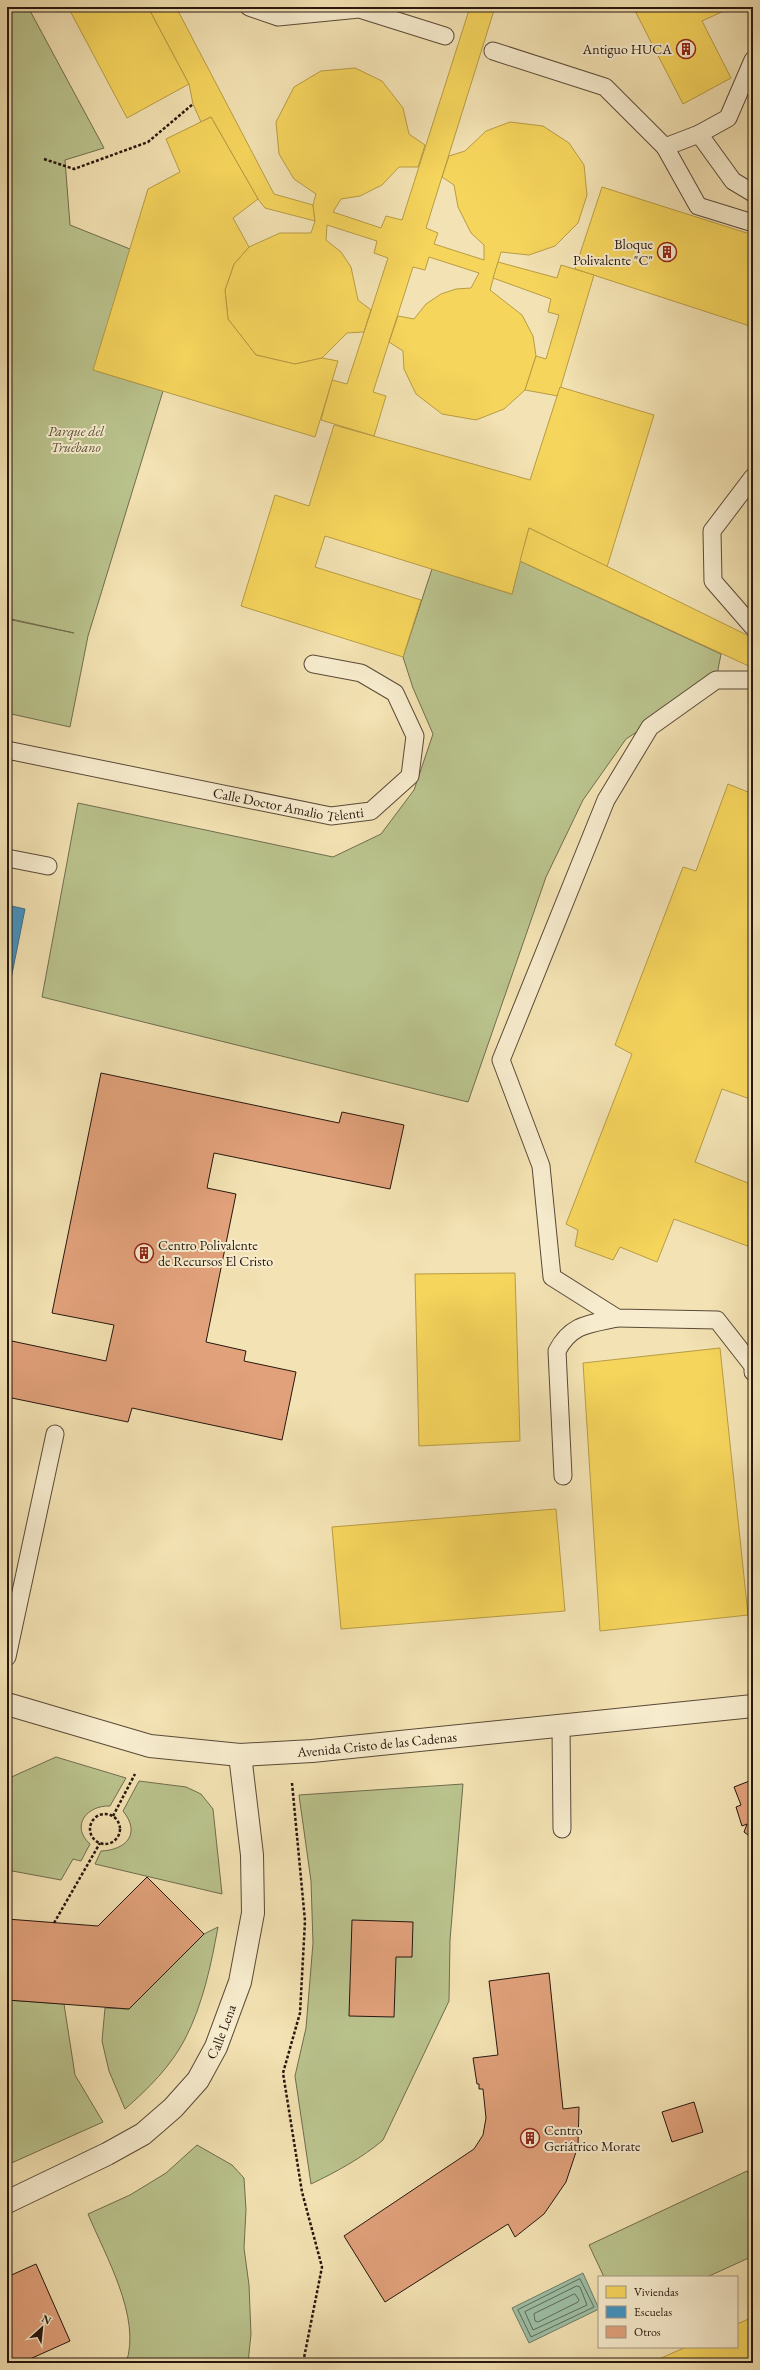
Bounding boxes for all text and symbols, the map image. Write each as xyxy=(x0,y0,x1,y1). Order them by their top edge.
building icon: Antiguo HUCA xyxy=(675,38,697,60)
place label: Antiguo HUCA xyxy=(582,40,672,58)
place label: Bloque Polivalente "C" xyxy=(573,235,654,269)
building icon: Bloque Polivalente "C" xyxy=(656,241,678,263)
park label: Parque del Truébano xyxy=(48,422,105,456)
street label: Calle Doctor Amalio Telenti xyxy=(212,783,365,826)
place label: Centro Polivalente de Recursos El Cristo xyxy=(158,1236,273,1270)
building icon: Centro Polivalente de Recursos El Cristo xyxy=(133,1242,155,1264)
street label: Avenida Cristo de las Cadenas xyxy=(296,1727,458,1761)
street label: Calle Lena xyxy=(202,2002,240,2062)
place label: Centro Geriátrico Morate xyxy=(544,2121,641,2155)
building icon: Centro Geriátrico Morate xyxy=(519,2127,541,2149)
legend xyxy=(598,2276,738,2348)
text: Viviendas xyxy=(634,2284,679,2300)
text: Escuelas xyxy=(634,2304,672,2320)
north arrow xyxy=(22,2308,62,2348)
text: N xyxy=(39,2311,54,2327)
text: Otros xyxy=(634,2324,661,2340)

